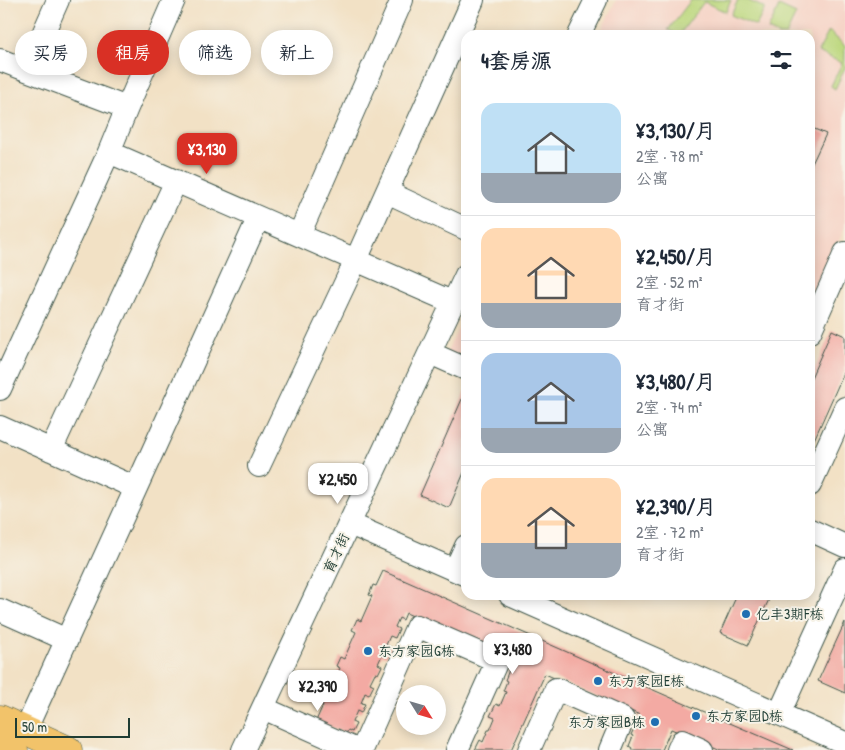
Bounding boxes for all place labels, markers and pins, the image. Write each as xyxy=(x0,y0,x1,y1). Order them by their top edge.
pin: ¥3,130 xyxy=(166,132,248,175)
pin: ¥2,450 xyxy=(297,462,379,505)
place label: 亿丰3期F栋 xyxy=(756,604,824,623)
marker: 亿丰3期F栋 xyxy=(740,608,752,620)
pin: ¥3,480 xyxy=(472,632,554,675)
place label: 东方家园G栋 xyxy=(378,641,455,660)
marker: 东方家园G栋 xyxy=(362,645,374,657)
pin: ¥2,390 xyxy=(277,670,359,712)
place label: 东方家园E栋 xyxy=(608,671,684,690)
marker: 东方家园E栋 xyxy=(592,675,604,687)
place label: 东方家园D栋 xyxy=(706,706,783,725)
marker: 东方家园D栋 xyxy=(690,710,702,722)
place label: 东方家园B栋 xyxy=(568,712,645,731)
marker: 东方家园B栋 xyxy=(649,716,661,728)

